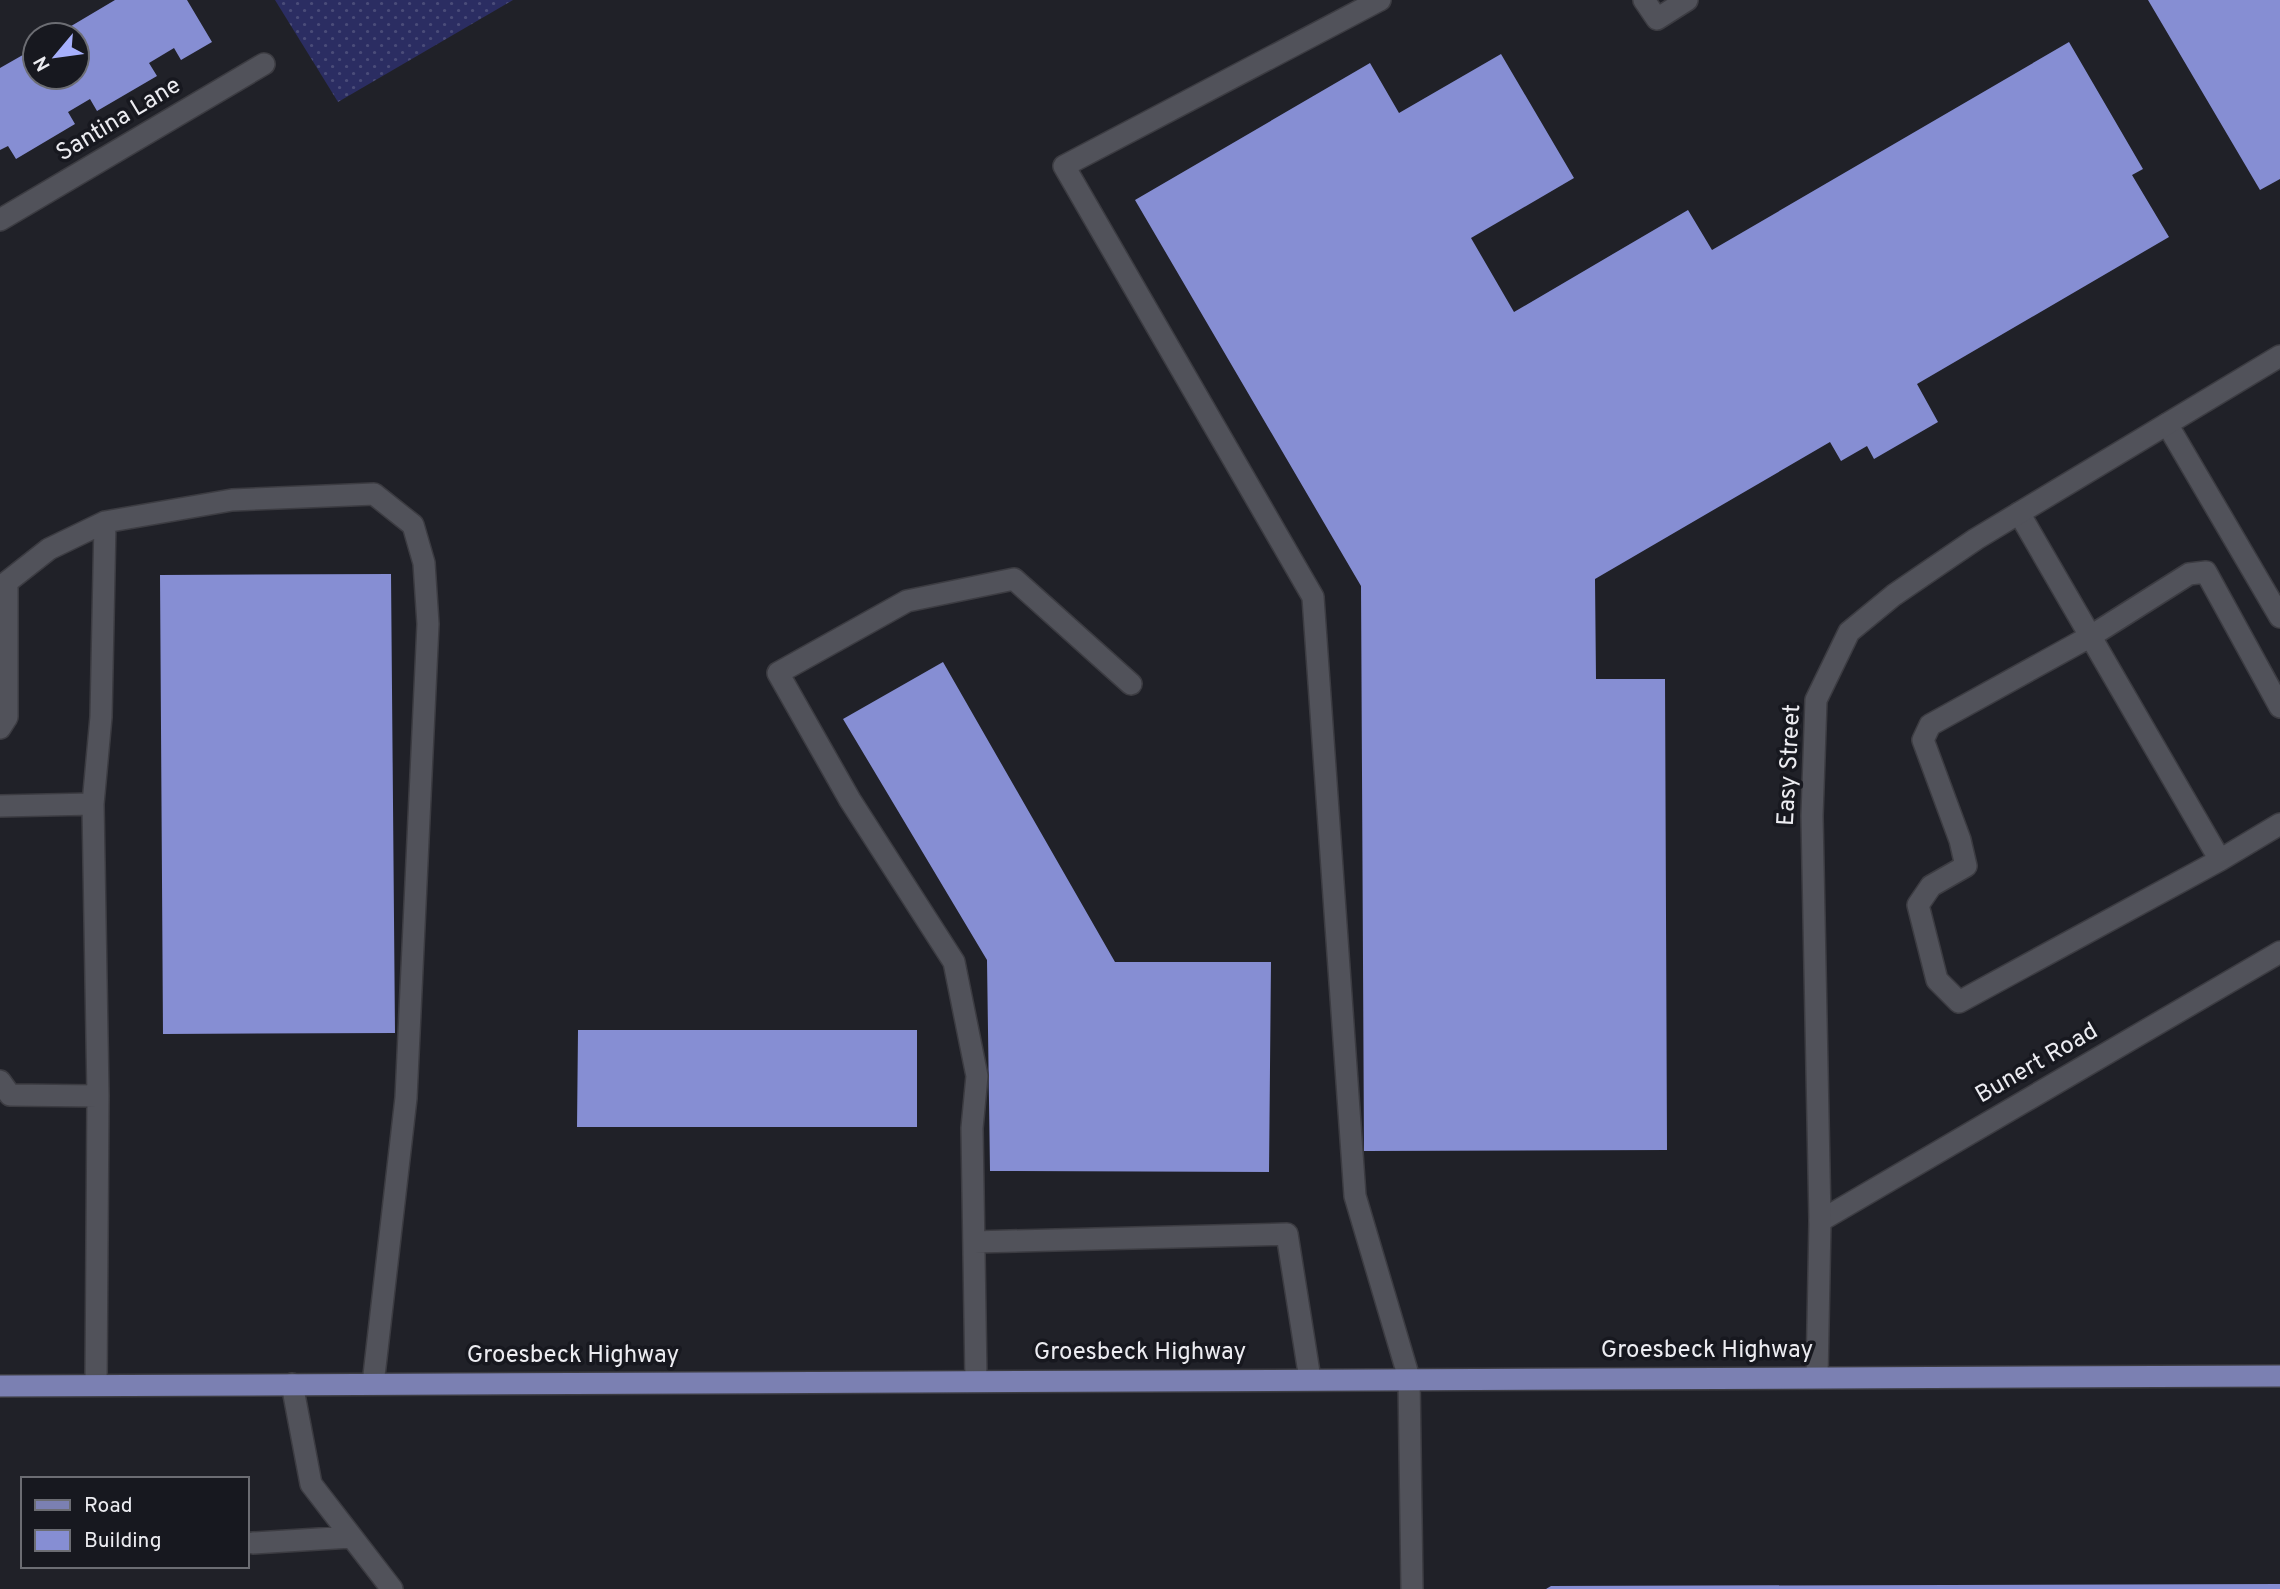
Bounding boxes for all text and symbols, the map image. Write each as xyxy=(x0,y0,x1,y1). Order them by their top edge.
north arrow xyxy=(21,21,91,91)
text: N xyxy=(29,51,57,75)
street label: Santina Lane xyxy=(51,71,187,169)
street label: Easy Street xyxy=(1772,703,1808,827)
street label: Bunert Road xyxy=(1970,1017,2104,1111)
street label: Groesbeck Highway xyxy=(1601,1336,1813,1366)
street label: Groesbeck Highway xyxy=(1034,1338,1246,1368)
street label: Groesbeck Highway xyxy=(467,1341,679,1371)
legend xyxy=(21,1477,248,1568)
text: Road xyxy=(84,1493,133,1520)
text: Building xyxy=(84,1528,162,1555)

